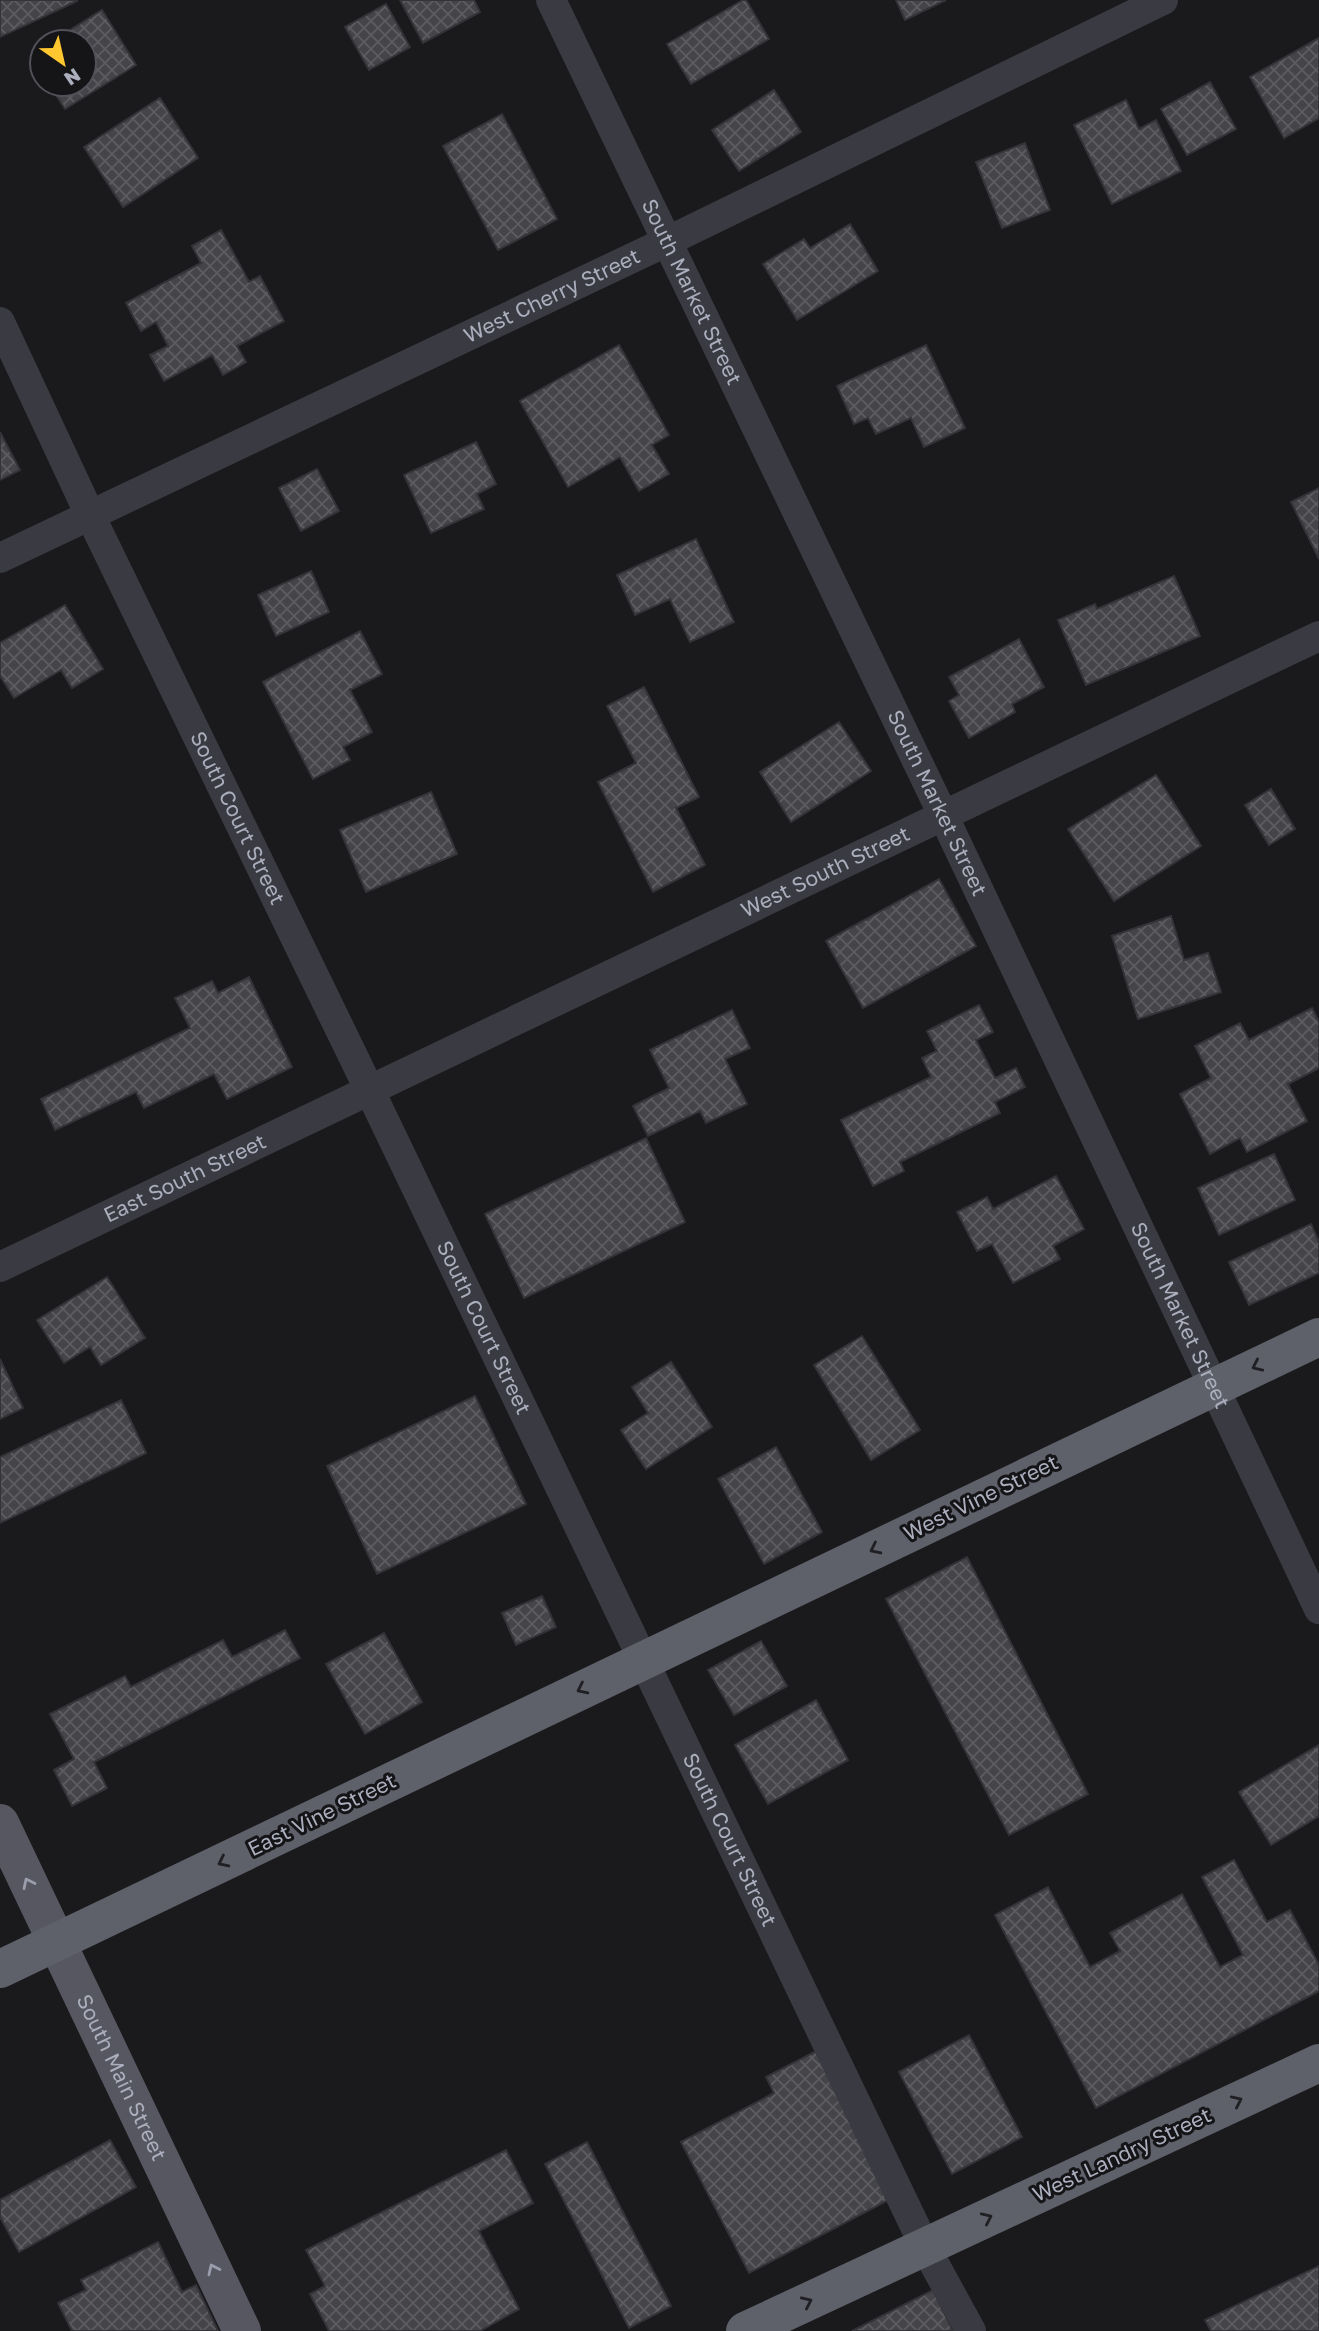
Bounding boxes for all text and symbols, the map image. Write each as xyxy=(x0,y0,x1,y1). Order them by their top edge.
north arrow xyxy=(28,28,98,98)
text: N xyxy=(60,64,85,91)
street label: South Market Street xyxy=(637,194,748,389)
street label: West Cherry Street xyxy=(459,242,644,348)
street label: South Market Street xyxy=(882,705,993,900)
street label: South Court Street xyxy=(185,727,291,909)
street label: West South Street xyxy=(736,820,914,923)
street label: East South Street xyxy=(99,1128,270,1228)
street label: South Market Street xyxy=(1126,1218,1236,1412)
street label: South Court Street xyxy=(432,1236,537,1418)
one-way arrow xyxy=(1252,1358,1264,1372)
street label: West Vine Street xyxy=(899,1448,1062,1546)
one-way arrow xyxy=(870,1541,882,1555)
one-way arrow xyxy=(577,1681,589,1695)
street label: South Court Street xyxy=(678,1748,783,1930)
street label: East Vine Street xyxy=(243,1767,400,1861)
one-way arrow xyxy=(218,1854,230,1868)
one-way arrow xyxy=(23,1878,37,1890)
street label: South Main Street xyxy=(71,1990,173,2165)
one-way arrow xyxy=(1230,2095,1242,2109)
street label: West Landry Street xyxy=(1028,2101,1215,2207)
one-way arrow xyxy=(980,2212,992,2226)
one-way arrow xyxy=(207,2264,221,2276)
one-way arrow xyxy=(800,2296,812,2310)

